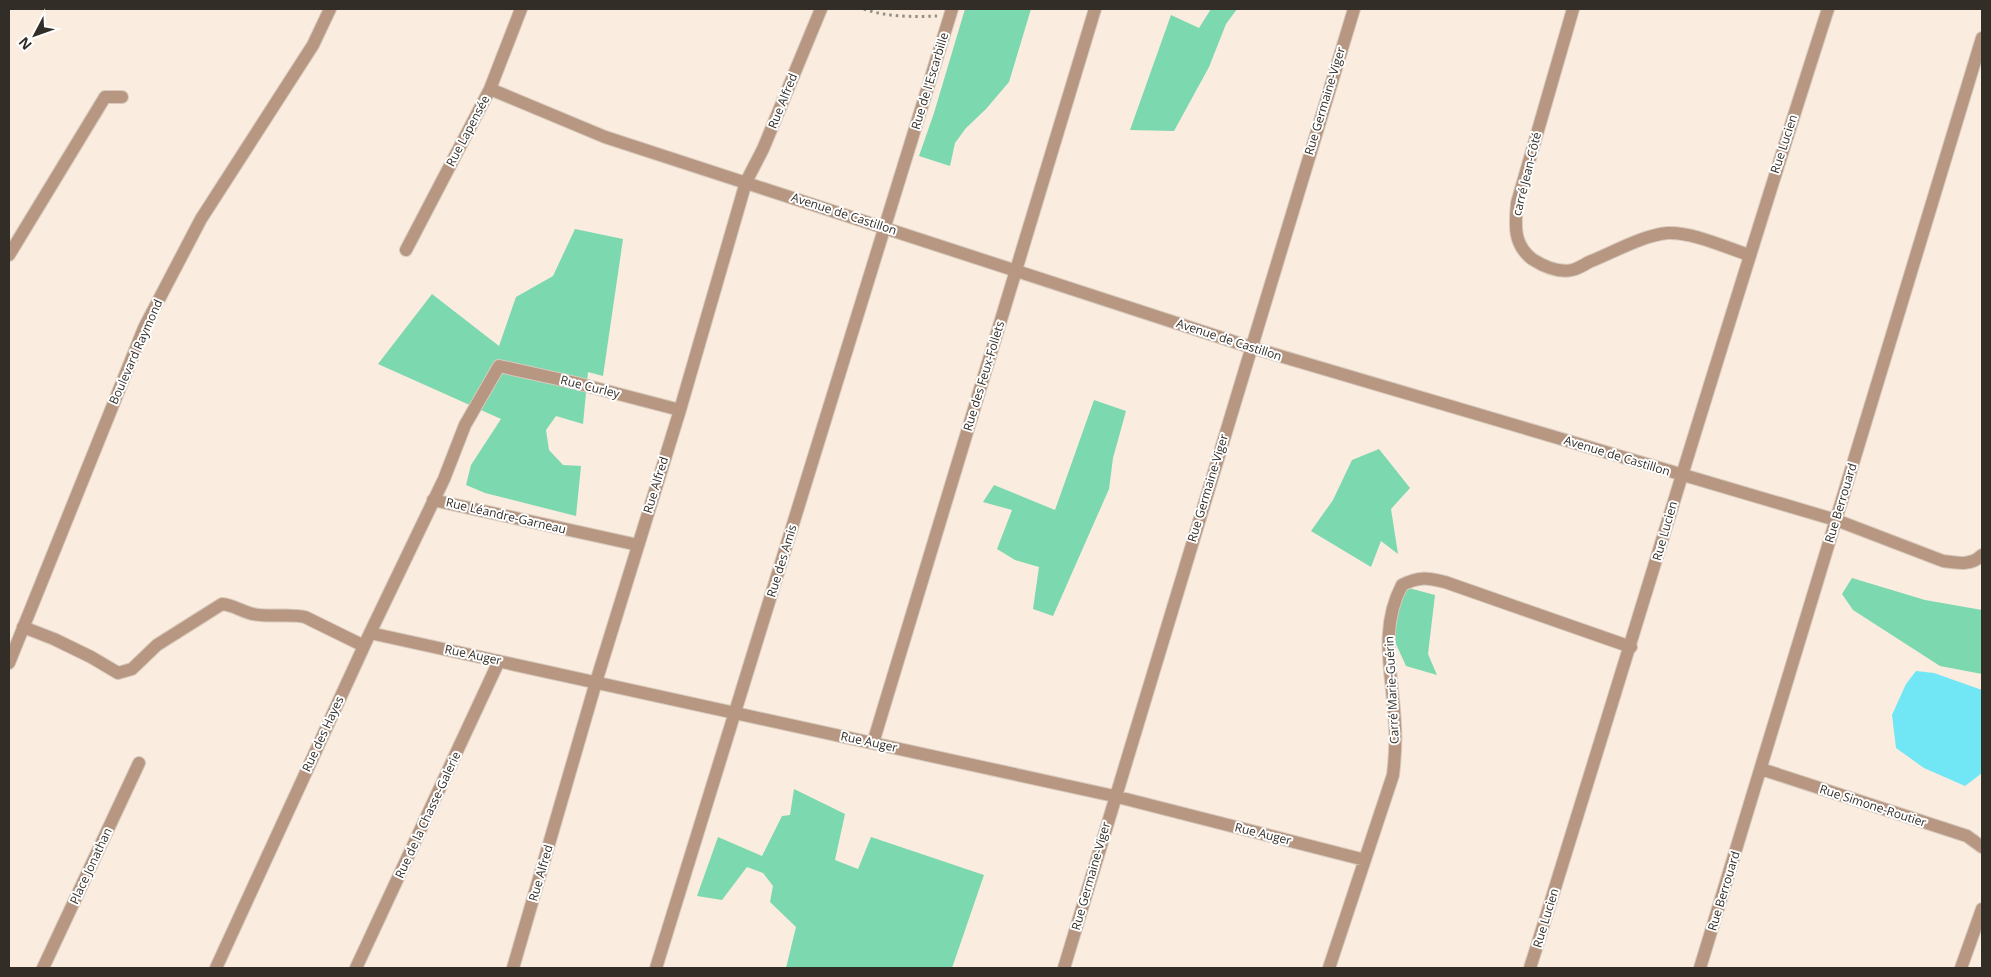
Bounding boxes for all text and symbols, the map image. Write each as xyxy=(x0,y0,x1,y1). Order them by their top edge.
north arrow xyxy=(10,10,60,60)
street label: Rue de l'Escarbille xyxy=(907,30,952,131)
text: N xyxy=(14,33,36,54)
street label: Rue Germaine-Viger xyxy=(1300,45,1349,157)
street label: Rue Alfred xyxy=(764,71,801,131)
street label: Rue Lapensée xyxy=(442,92,494,169)
street label: Rue Lucien xyxy=(1766,112,1801,176)
street label: carré Jean-Côté xyxy=(1508,130,1545,218)
street label: Avenue de Castillon xyxy=(789,188,899,239)
street label: Boulevard Raymond xyxy=(105,297,166,407)
street label: Avenue de Castillon xyxy=(1174,314,1284,365)
street label: Rue des Feux-Follets xyxy=(959,319,1008,433)
street label: Rue Curley xyxy=(559,371,622,402)
street label: Avenue de Castillon xyxy=(1562,431,1672,480)
street label: Rue Germaine-Viger xyxy=(1183,432,1232,544)
street label: Rue Alfred xyxy=(639,455,672,515)
street label: Rue Berrouard xyxy=(1820,461,1861,545)
street label: Rue Léandre-Garneau xyxy=(444,493,568,538)
street label: Rue Lucien xyxy=(1648,499,1681,563)
street label: Rue des Amis xyxy=(762,522,801,599)
street label: Carré Marie-Guérin xyxy=(1380,636,1403,744)
street label: Rue Auger xyxy=(443,640,503,669)
street label: Rue des Hayes xyxy=(298,693,348,774)
street label: Rue Auger xyxy=(839,727,899,756)
street label: Rue de la Chasse-Galerie xyxy=(391,748,465,881)
street label: Rue Simone-Routier xyxy=(1818,780,1929,831)
street label: Rue Auger xyxy=(1233,818,1293,849)
street label: Rue Germaine-Viger xyxy=(1067,820,1114,932)
street label: Place Jonathan xyxy=(65,825,116,907)
street label: Rue Alfred xyxy=(524,843,557,903)
street label: Rue Berrouard xyxy=(1703,849,1744,933)
street label: Rue Lucien xyxy=(1528,886,1563,950)

